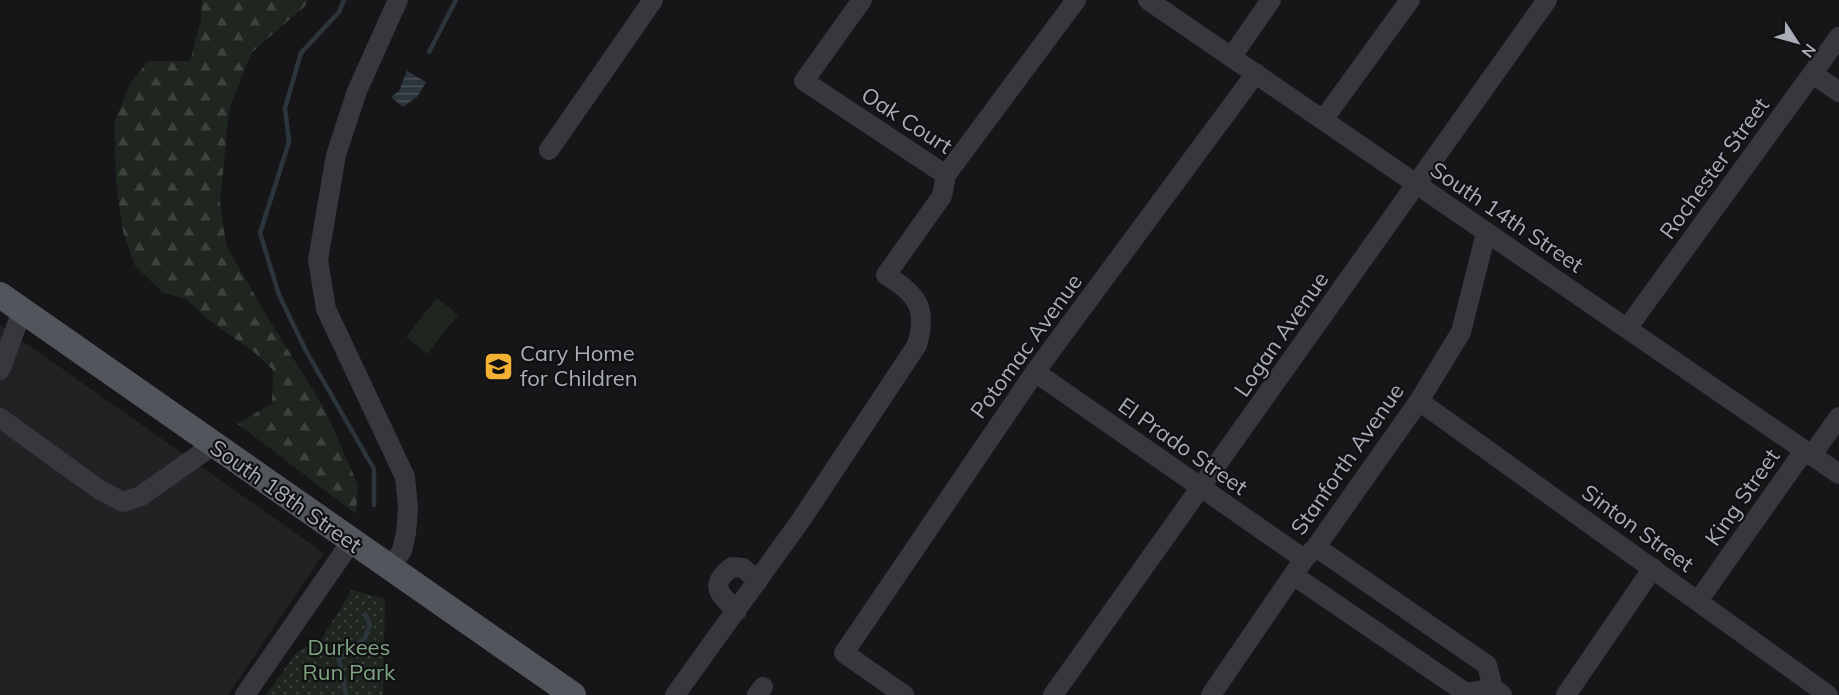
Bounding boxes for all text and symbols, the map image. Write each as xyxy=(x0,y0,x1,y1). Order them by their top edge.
north arrow xyxy=(1767,12,1827,72)
text: N xyxy=(1797,40,1821,62)
street label: Oak Court xyxy=(856,80,958,160)
street label: Rochester Street xyxy=(1653,91,1775,244)
street label: South 14th Street xyxy=(1425,155,1589,279)
street label: Logan Avenue xyxy=(1228,266,1334,402)
street label: Potomac Avenue xyxy=(964,268,1088,424)
place label: Cary Home for Children xyxy=(520,339,638,392)
school or university icon: Cary Home for Children xyxy=(483,350,515,382)
street label: Stanforth Avenue xyxy=(1284,378,1410,540)
street label: El Prado Street xyxy=(1113,391,1253,501)
street label: South 18th Street xyxy=(205,433,368,559)
street label: King Street xyxy=(1698,443,1786,551)
street label: Sinton Street xyxy=(1577,478,1700,578)
park label: Durkees Run Park xyxy=(303,633,396,686)

